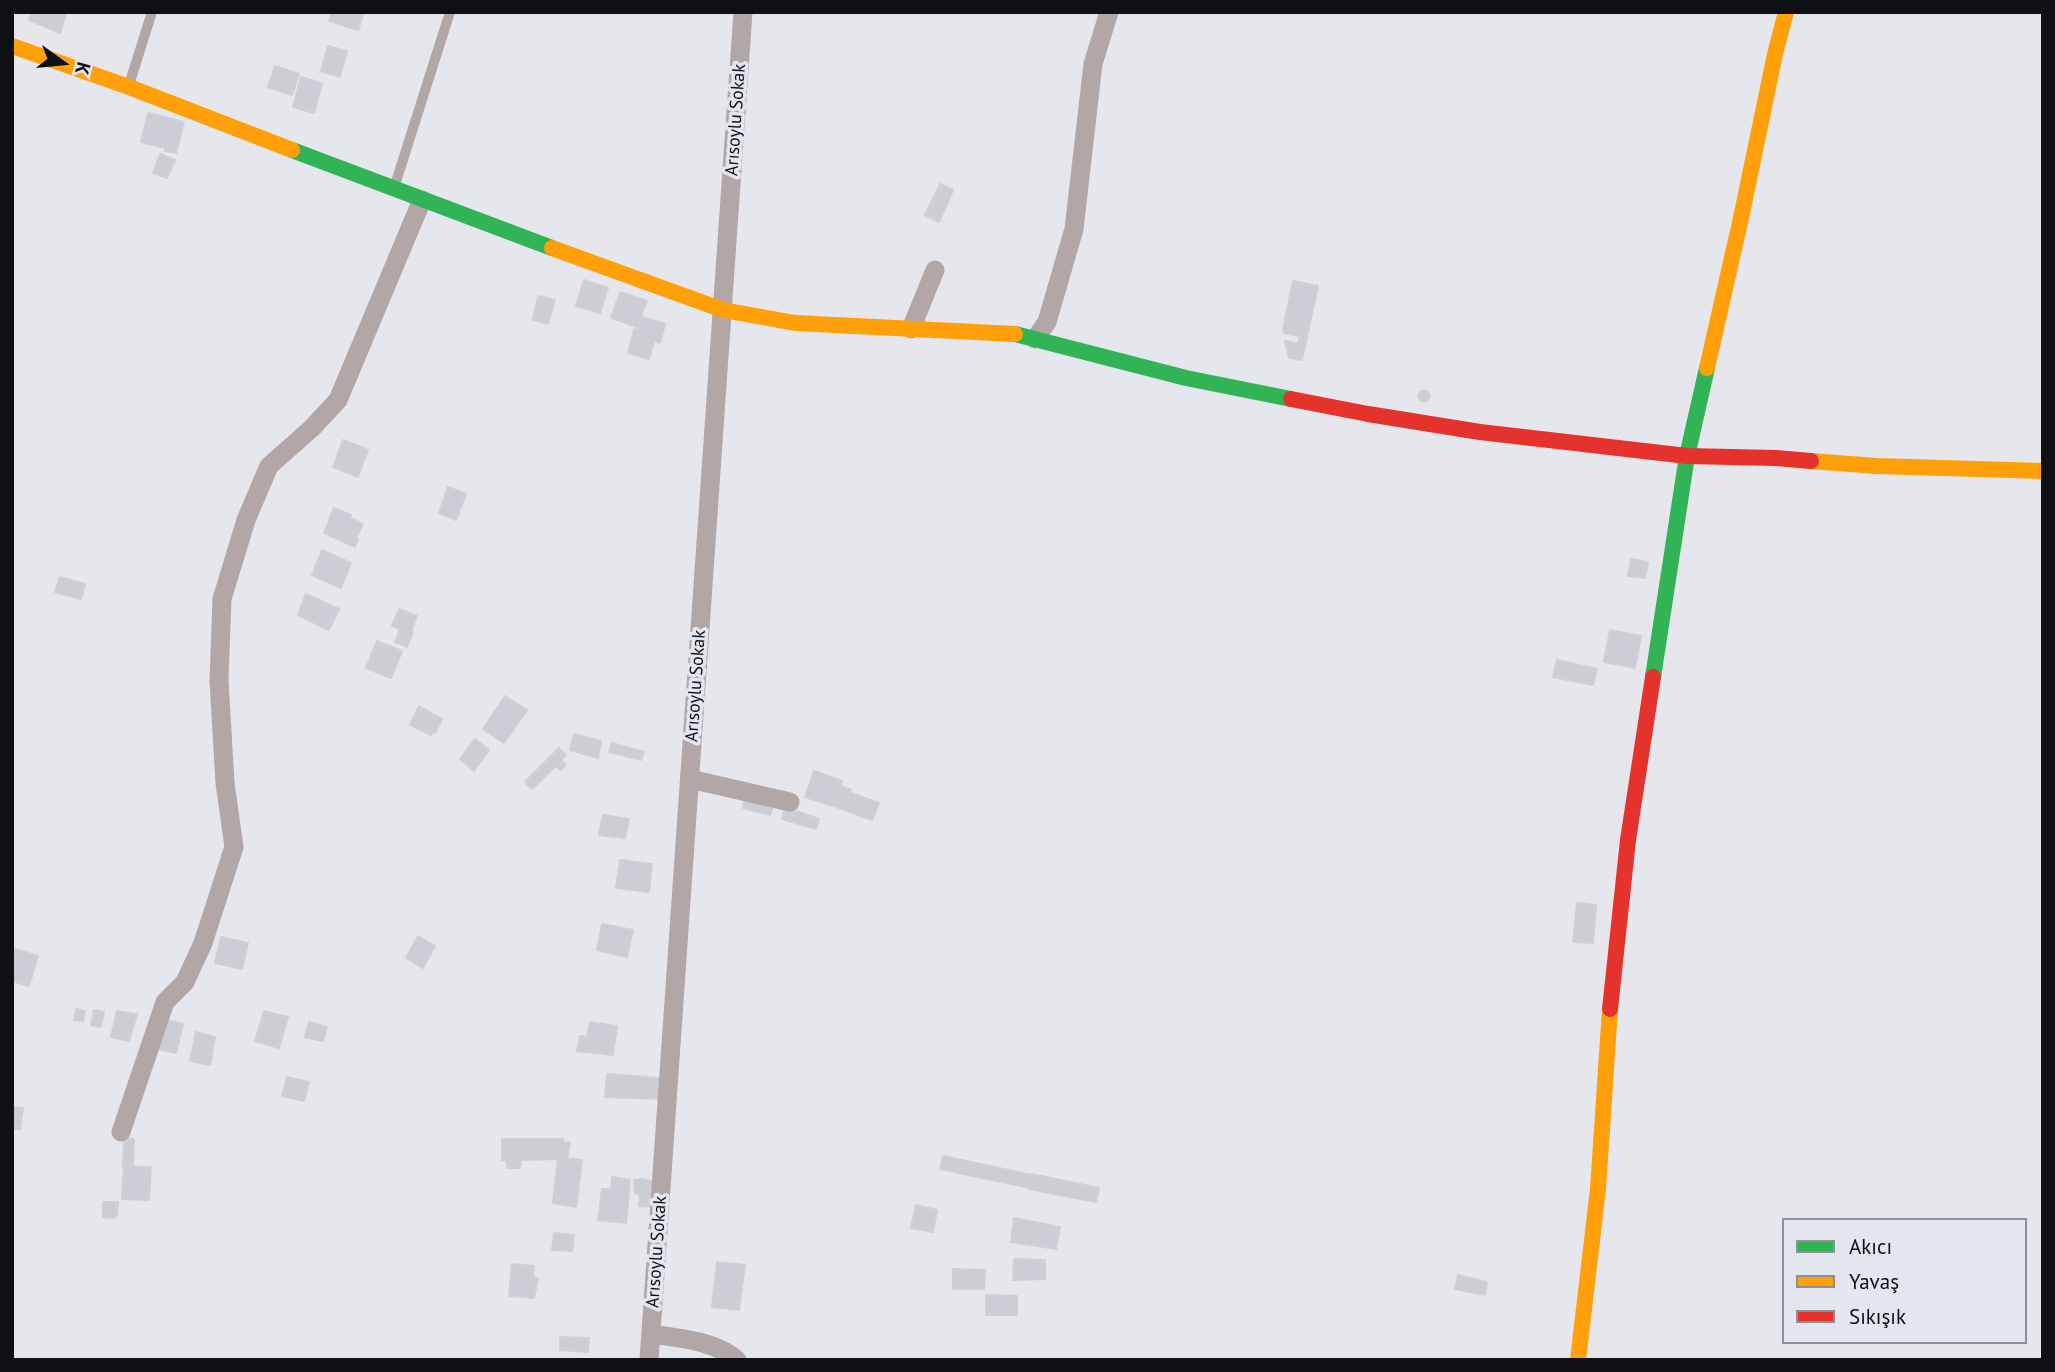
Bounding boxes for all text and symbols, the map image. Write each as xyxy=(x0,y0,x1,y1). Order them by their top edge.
north arrow xyxy=(28,28,98,98)
text: K xyxy=(70,60,96,77)
street label: Arısoylu Sokak xyxy=(721,63,751,177)
street label: Arısoylu Sokak xyxy=(681,629,711,743)
street label: Arısoylu Sokak xyxy=(642,1195,672,1309)
legend xyxy=(1782,1218,2027,1344)
text: Akıcı xyxy=(1849,1233,1892,1260)
text: Yavaş xyxy=(1849,1268,1899,1295)
text: Sıkışık xyxy=(1849,1303,1906,1330)

